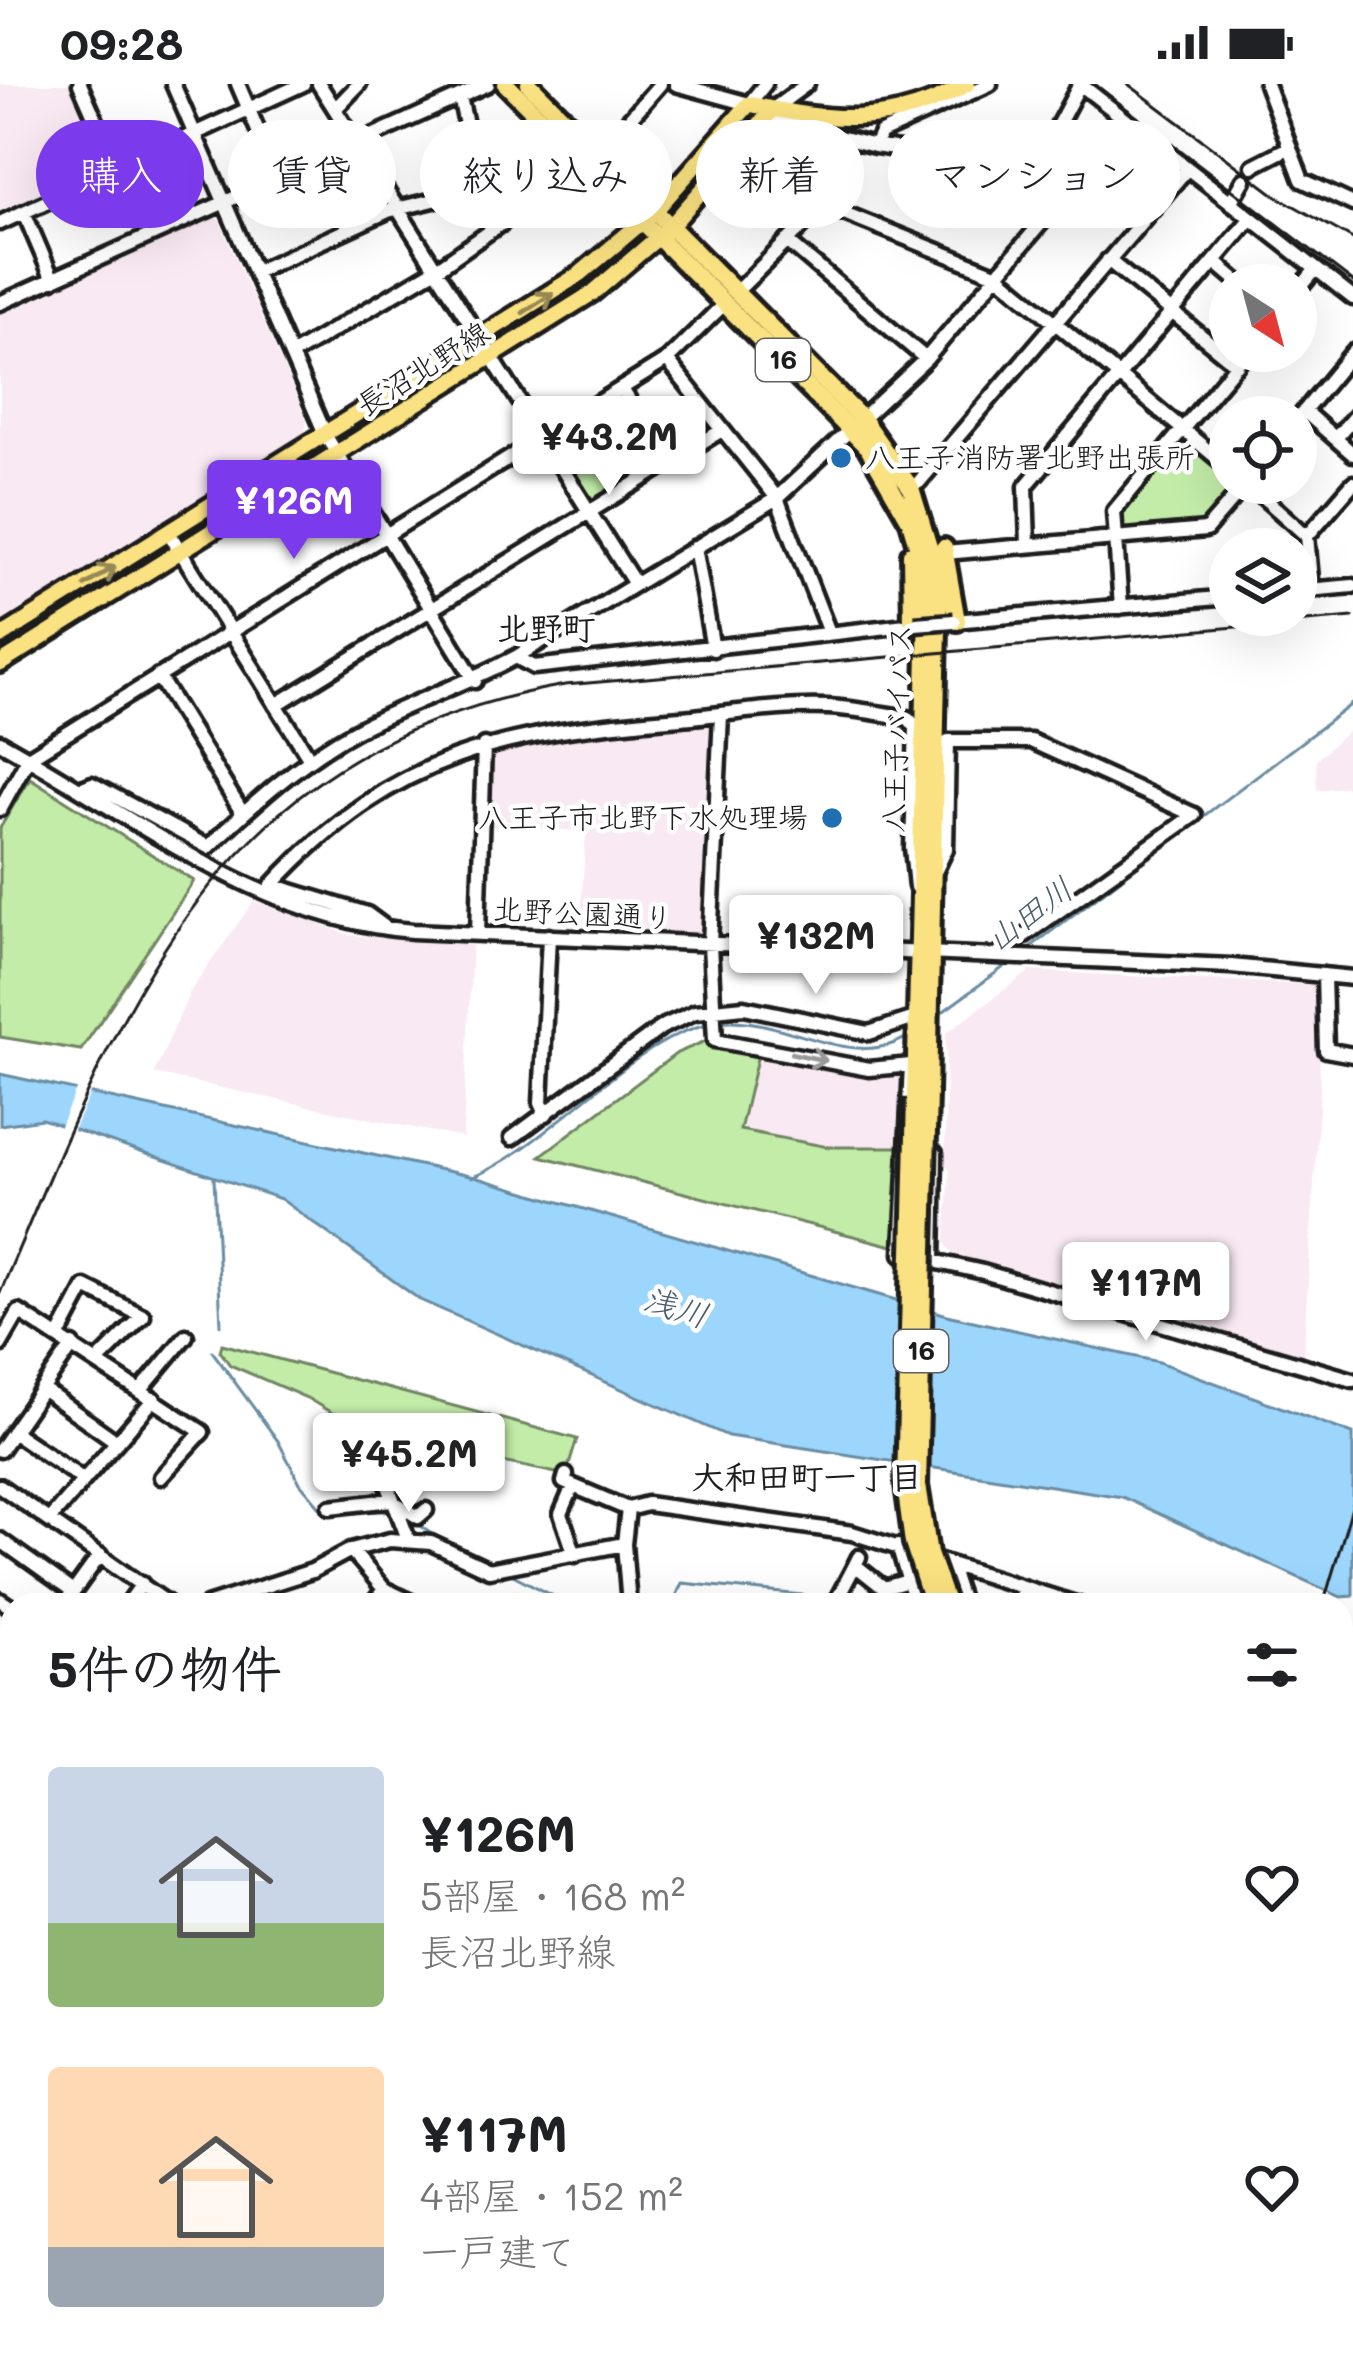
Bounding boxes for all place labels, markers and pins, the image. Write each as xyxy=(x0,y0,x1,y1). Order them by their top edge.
pin: ¥43.2M xyxy=(511,396,707,498)
place label: 八王子消防署北野出張所 xyxy=(865,436,1195,476)
marker: 八王子消防署北野出張所 xyxy=(828,445,854,471)
pin: ¥126M xyxy=(210,460,378,562)
place label: 八王子市北野下水処理場 xyxy=(478,796,808,836)
marker: 八王子市北野下水処理場 xyxy=(819,805,845,831)
pin: ¥132M xyxy=(732,895,900,997)
pin: ¥117M xyxy=(1062,1242,1230,1344)
pin: ¥45.2M xyxy=(311,1413,507,1515)

